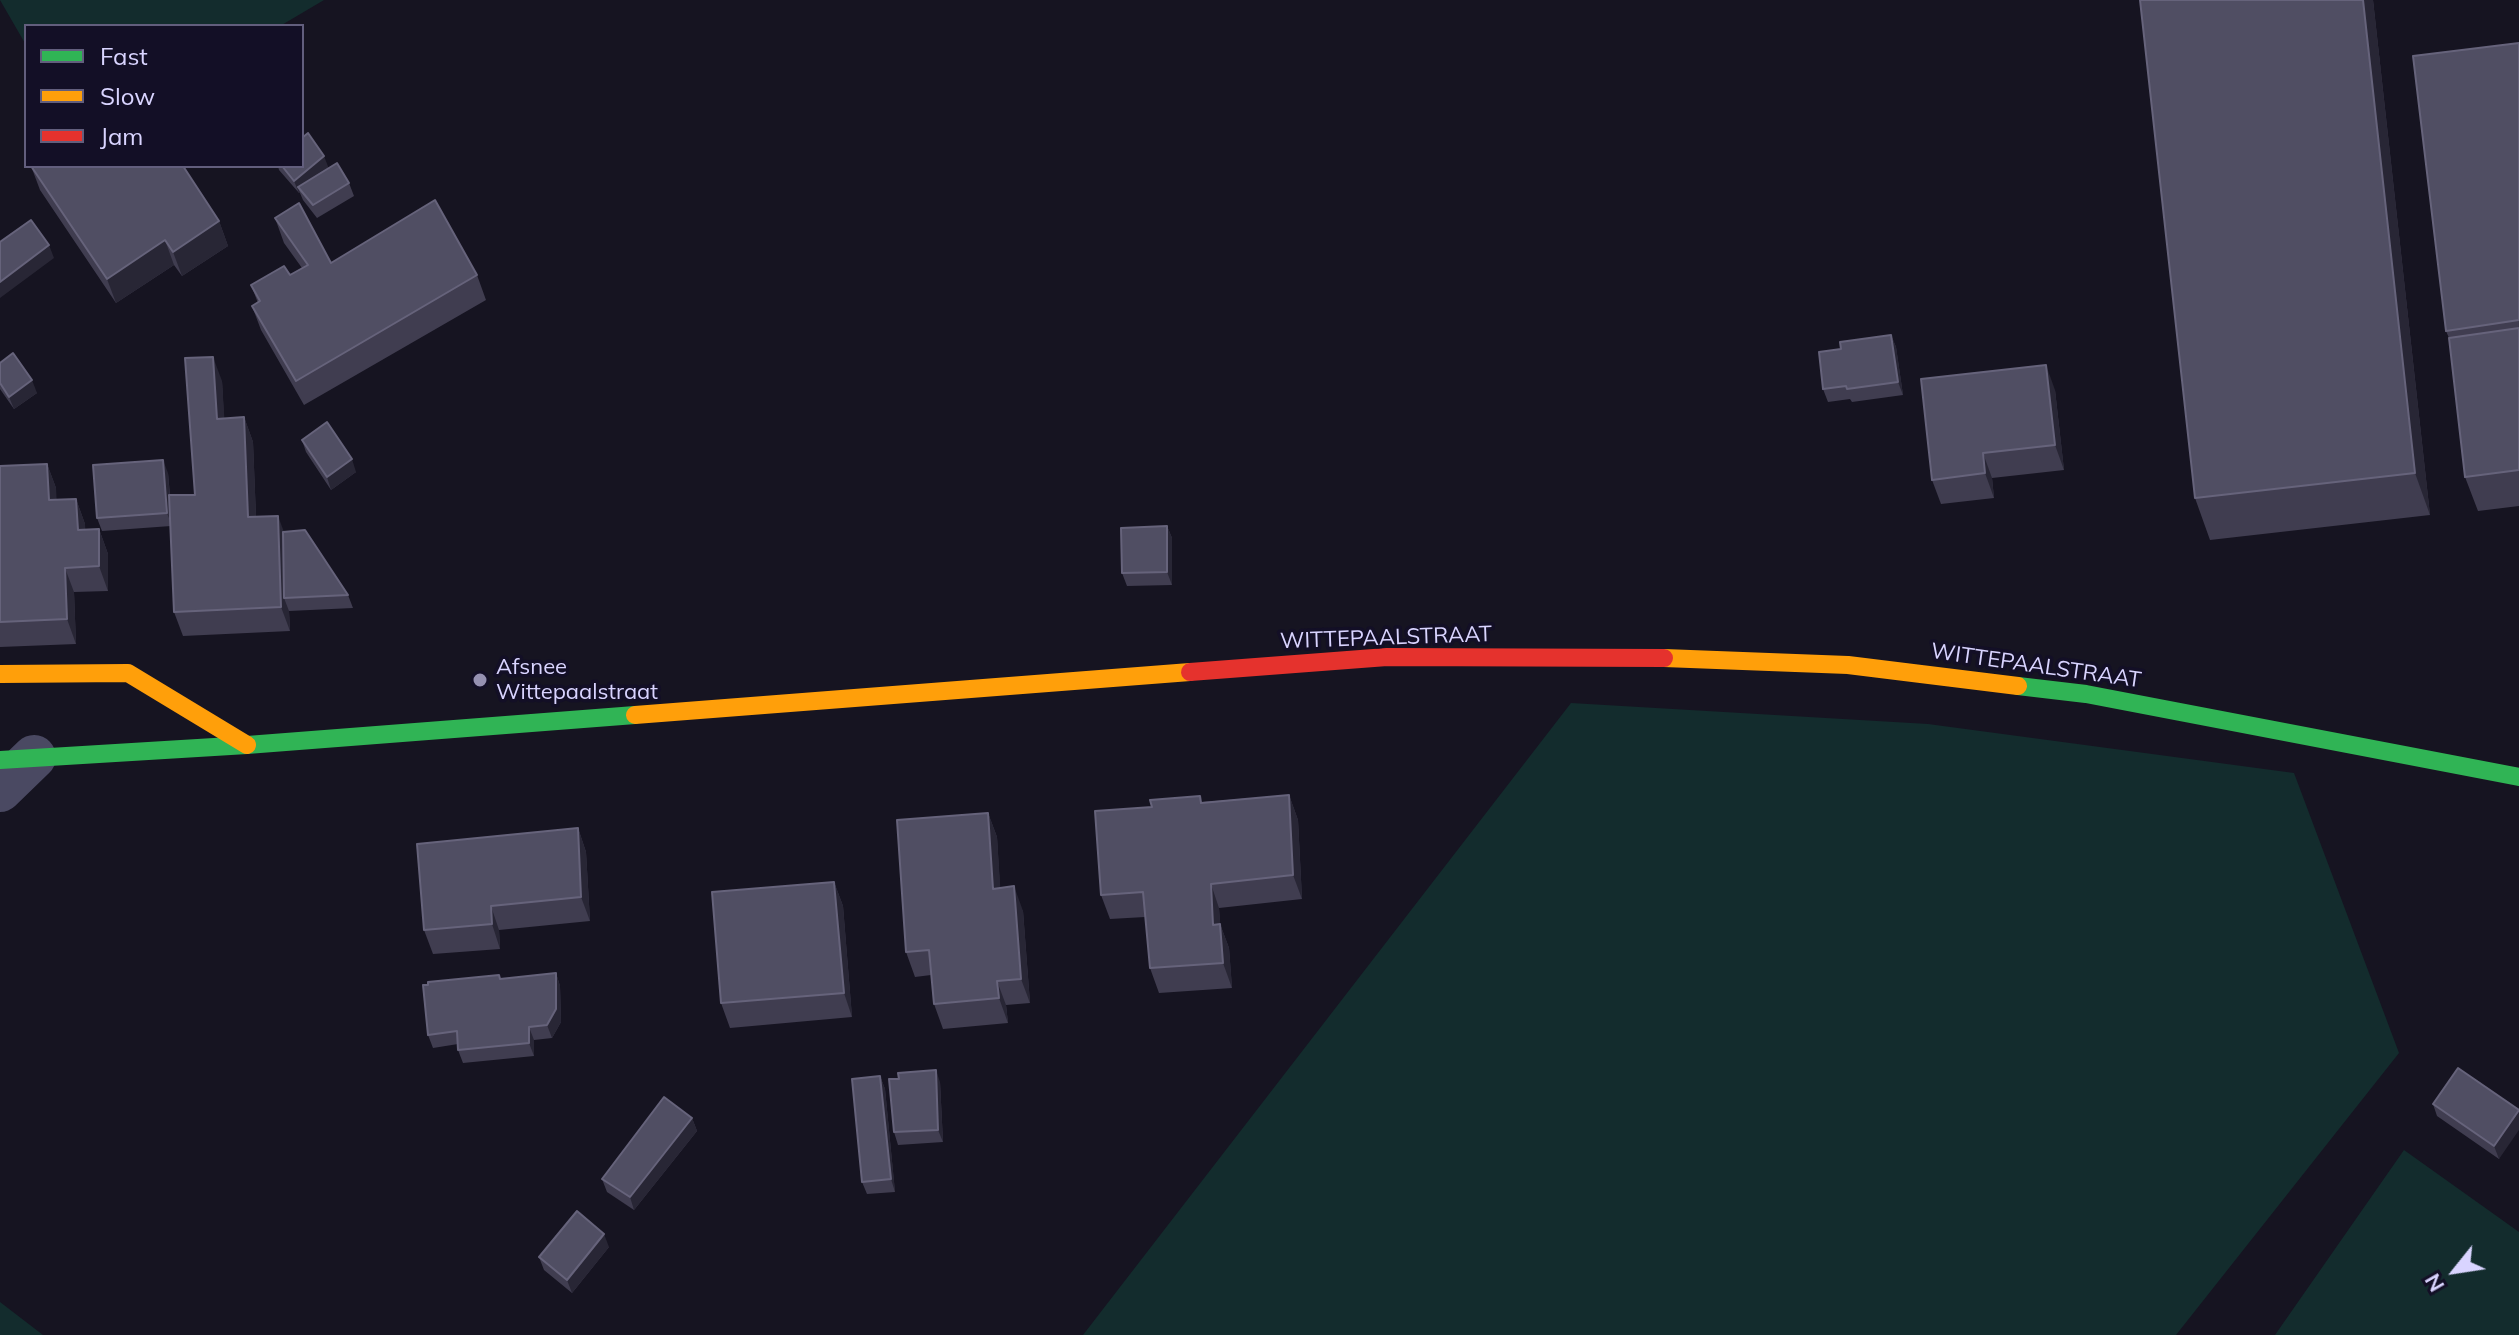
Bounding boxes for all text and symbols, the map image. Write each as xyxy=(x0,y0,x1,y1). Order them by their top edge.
legend xyxy=(24,24,304,168)
text: Fast xyxy=(100,41,148,71)
text: Slow xyxy=(100,81,155,111)
text: Jam xyxy=(100,121,143,151)
street label: WITTEPAALSTRAAT xyxy=(1280,621,1492,655)
street label: WITTEPAALSTRAAT xyxy=(1929,638,2143,694)
place label: Afsnee Wittepaalstraat xyxy=(496,654,658,706)
marker: Afsnee Wittepaalstraat xyxy=(471,671,489,689)
north arrow xyxy=(2415,1231,2495,1311)
text: N xyxy=(2418,1269,2450,1297)

